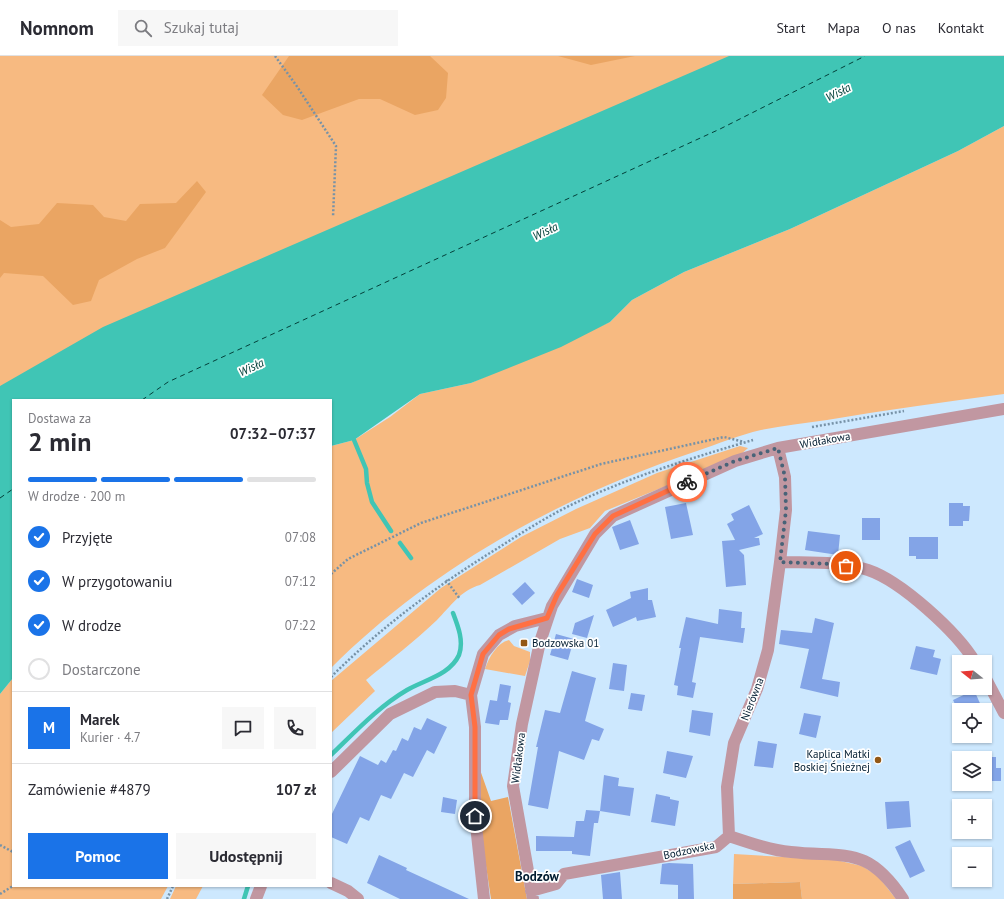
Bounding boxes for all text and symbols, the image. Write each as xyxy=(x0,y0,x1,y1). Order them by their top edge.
search box xyxy=(118,10,398,46)
text: Nomnom xyxy=(20,16,94,40)
icon: search xyxy=(132,17,154,39)
text: Szukaj tutaj xyxy=(164,18,239,37)
text: Start xyxy=(776,19,805,37)
text: Mapa xyxy=(827,19,860,37)
text: O nas xyxy=(882,19,916,37)
text: Kontakt xyxy=(938,19,984,37)
water label: Wisła xyxy=(823,79,853,105)
water label: Wisła xyxy=(530,219,560,243)
water label: Wisła xyxy=(236,355,266,379)
text: Dostawa za xyxy=(28,410,91,427)
text: 07:32–07:37 xyxy=(230,424,316,443)
text: 2 min xyxy=(28,425,91,458)
street label: Widłakowa xyxy=(799,429,851,451)
courier xyxy=(667,462,707,502)
icon: bike xyxy=(676,471,698,493)
text: W drodze · 200 m xyxy=(28,488,125,505)
icon: check xyxy=(28,526,50,548)
text: Przyjęte xyxy=(62,528,113,547)
text: 07:08 xyxy=(285,529,316,546)
pin xyxy=(829,549,863,583)
icon: bag xyxy=(835,555,857,577)
icon: check xyxy=(28,570,50,592)
text: W przygotowaniu xyxy=(62,572,172,591)
text: 07:12 xyxy=(285,573,316,590)
icon: check xyxy=(28,614,50,636)
text: W drodze xyxy=(62,616,121,635)
text: 07:22 xyxy=(285,617,316,634)
place label: Bodzowska 01 xyxy=(532,636,599,650)
marker: Bodzowska 01 xyxy=(519,638,529,648)
north arrow xyxy=(952,655,992,695)
map controls xyxy=(952,655,992,887)
text: Dostarczone xyxy=(62,660,141,679)
street label: Nierówna xyxy=(737,675,767,723)
button: locate xyxy=(952,703,992,743)
button: chat xyxy=(222,707,264,749)
button: phone xyxy=(274,707,316,749)
text: Marek xyxy=(80,710,120,729)
text: M xyxy=(43,718,55,737)
text: Kurier · 4.7 xyxy=(80,729,141,746)
street label: Widłakowa xyxy=(508,732,528,784)
place label: Kaplica Matki Boskiej Śnieżnej xyxy=(794,747,870,774)
button: layers xyxy=(952,751,992,791)
marker: Kaplica Matki Boskiej Śnieżnej xyxy=(873,755,883,765)
text: Zamówienie #4879 xyxy=(28,780,151,799)
text: 107 zł xyxy=(276,780,316,799)
pin xyxy=(458,799,492,833)
button: + xyxy=(952,799,992,839)
icon: home xyxy=(464,805,486,827)
button: Pomoc xyxy=(28,833,168,879)
button: Udostępnij xyxy=(176,833,316,879)
street label: Bodzowska xyxy=(662,838,716,862)
button: − xyxy=(952,847,992,887)
district label: Bodzów xyxy=(515,868,560,885)

